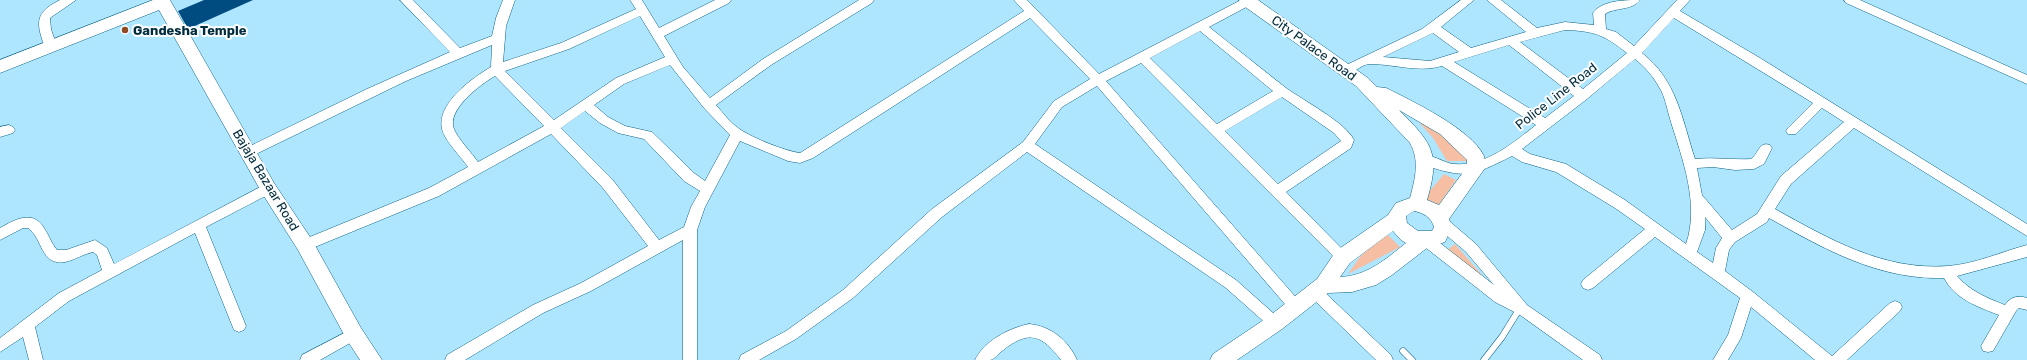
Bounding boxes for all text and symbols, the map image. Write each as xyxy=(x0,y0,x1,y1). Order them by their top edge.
street label: City Palace Road xyxy=(1269,12,1359,84)
place label: Gandesha Temple xyxy=(133,23,247,38)
marker: Gandesha Temple xyxy=(120,25,130,35)
street label: Police Line Road xyxy=(1512,60,1600,132)
street label: Bajaja Bazaar Road xyxy=(230,127,302,233)

